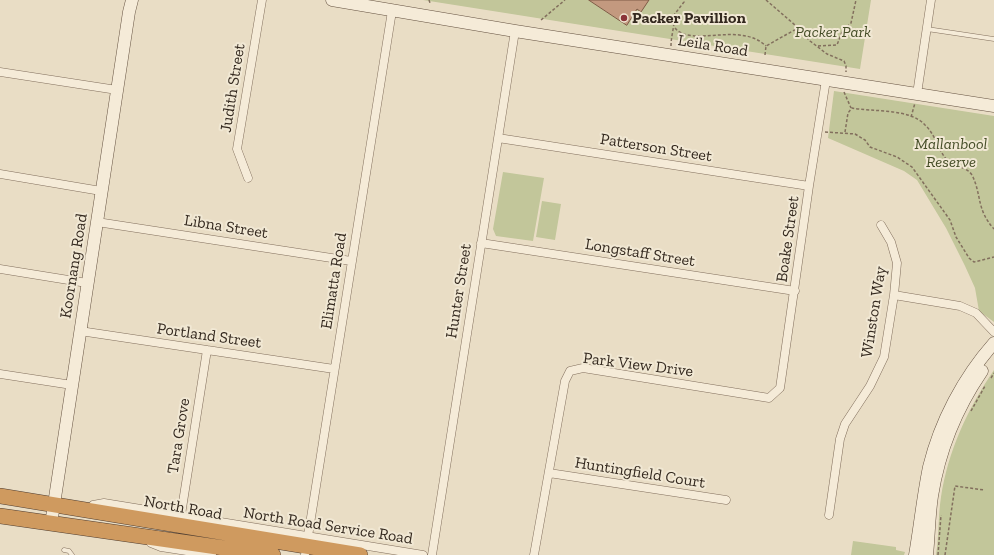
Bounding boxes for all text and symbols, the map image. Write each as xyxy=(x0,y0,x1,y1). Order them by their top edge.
place label: Packer Pavillion xyxy=(632,8,746,28)
marker: Packer Pavillion xyxy=(619,13,629,23)
park label: Packer Park xyxy=(795,22,871,42)
street label: Leila Road xyxy=(677,31,749,61)
street label: Judith Street xyxy=(216,42,250,134)
street label: Patterson Street xyxy=(599,130,713,166)
park label: Mallanbool Reserve xyxy=(915,134,987,172)
street label: Boake Street xyxy=(772,195,804,283)
street label: Libna Street xyxy=(183,211,269,243)
street label: Koornang Road xyxy=(56,212,92,320)
street label: Elimatta Road xyxy=(317,231,351,331)
street label: Longstaff Street xyxy=(584,235,696,271)
street label: Hunter Street xyxy=(442,242,476,340)
street label: Winston Way xyxy=(857,265,891,359)
street label: Portland Street xyxy=(155,319,263,353)
street label: Park View Drive xyxy=(582,349,694,381)
street label: Tara Grove xyxy=(164,397,194,475)
street label: Huntingfield Court xyxy=(573,453,707,493)
street label: North Road xyxy=(142,492,224,524)
street label: North Road Service Road xyxy=(242,503,414,549)

